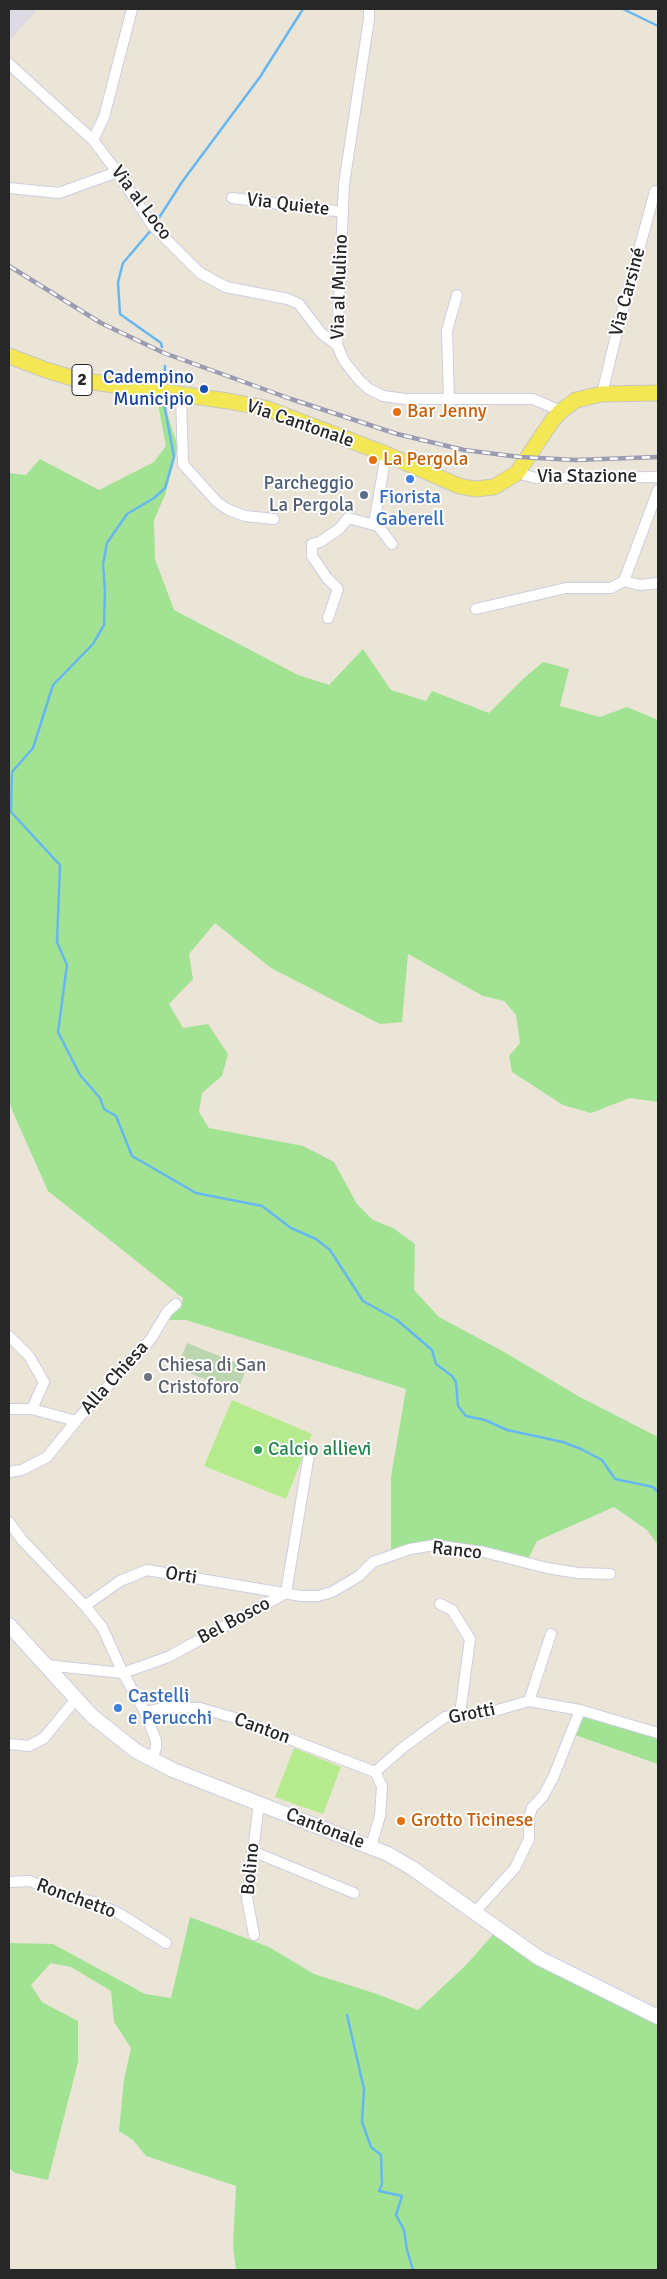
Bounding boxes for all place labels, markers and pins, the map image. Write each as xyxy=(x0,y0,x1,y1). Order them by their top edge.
place label: Cadempino Municipio xyxy=(103,367,194,411)
marker: Cadempino Municipio xyxy=(198,383,210,395)
place label: Bar Jenny xyxy=(407,401,487,423)
marker: Bar Jenny xyxy=(391,406,403,418)
place label: La Pergola xyxy=(383,449,468,471)
marker: La Pergola xyxy=(367,454,379,466)
place label: Parcheggio La Pergola xyxy=(264,473,354,517)
marker: Fiorista Gaberell xyxy=(404,473,416,485)
place label: Fiorista Gaberell xyxy=(376,487,444,531)
marker: Parcheggio La Pergola xyxy=(358,489,370,501)
place label: Chiesa di San Cristoforo xyxy=(158,1355,266,1399)
marker: Chiesa di San Cristoforo xyxy=(142,1371,154,1383)
place label: Calcio allievi xyxy=(268,1439,371,1461)
marker: Calcio allievi xyxy=(252,1444,264,1456)
place label: Castelli e Perucchi xyxy=(128,1686,212,1730)
marker: Castelli e Perucchi xyxy=(112,1702,124,1714)
place label: Grotto Ticinese xyxy=(411,1810,533,1832)
marker: Grotto Ticinese xyxy=(395,1815,407,1827)

